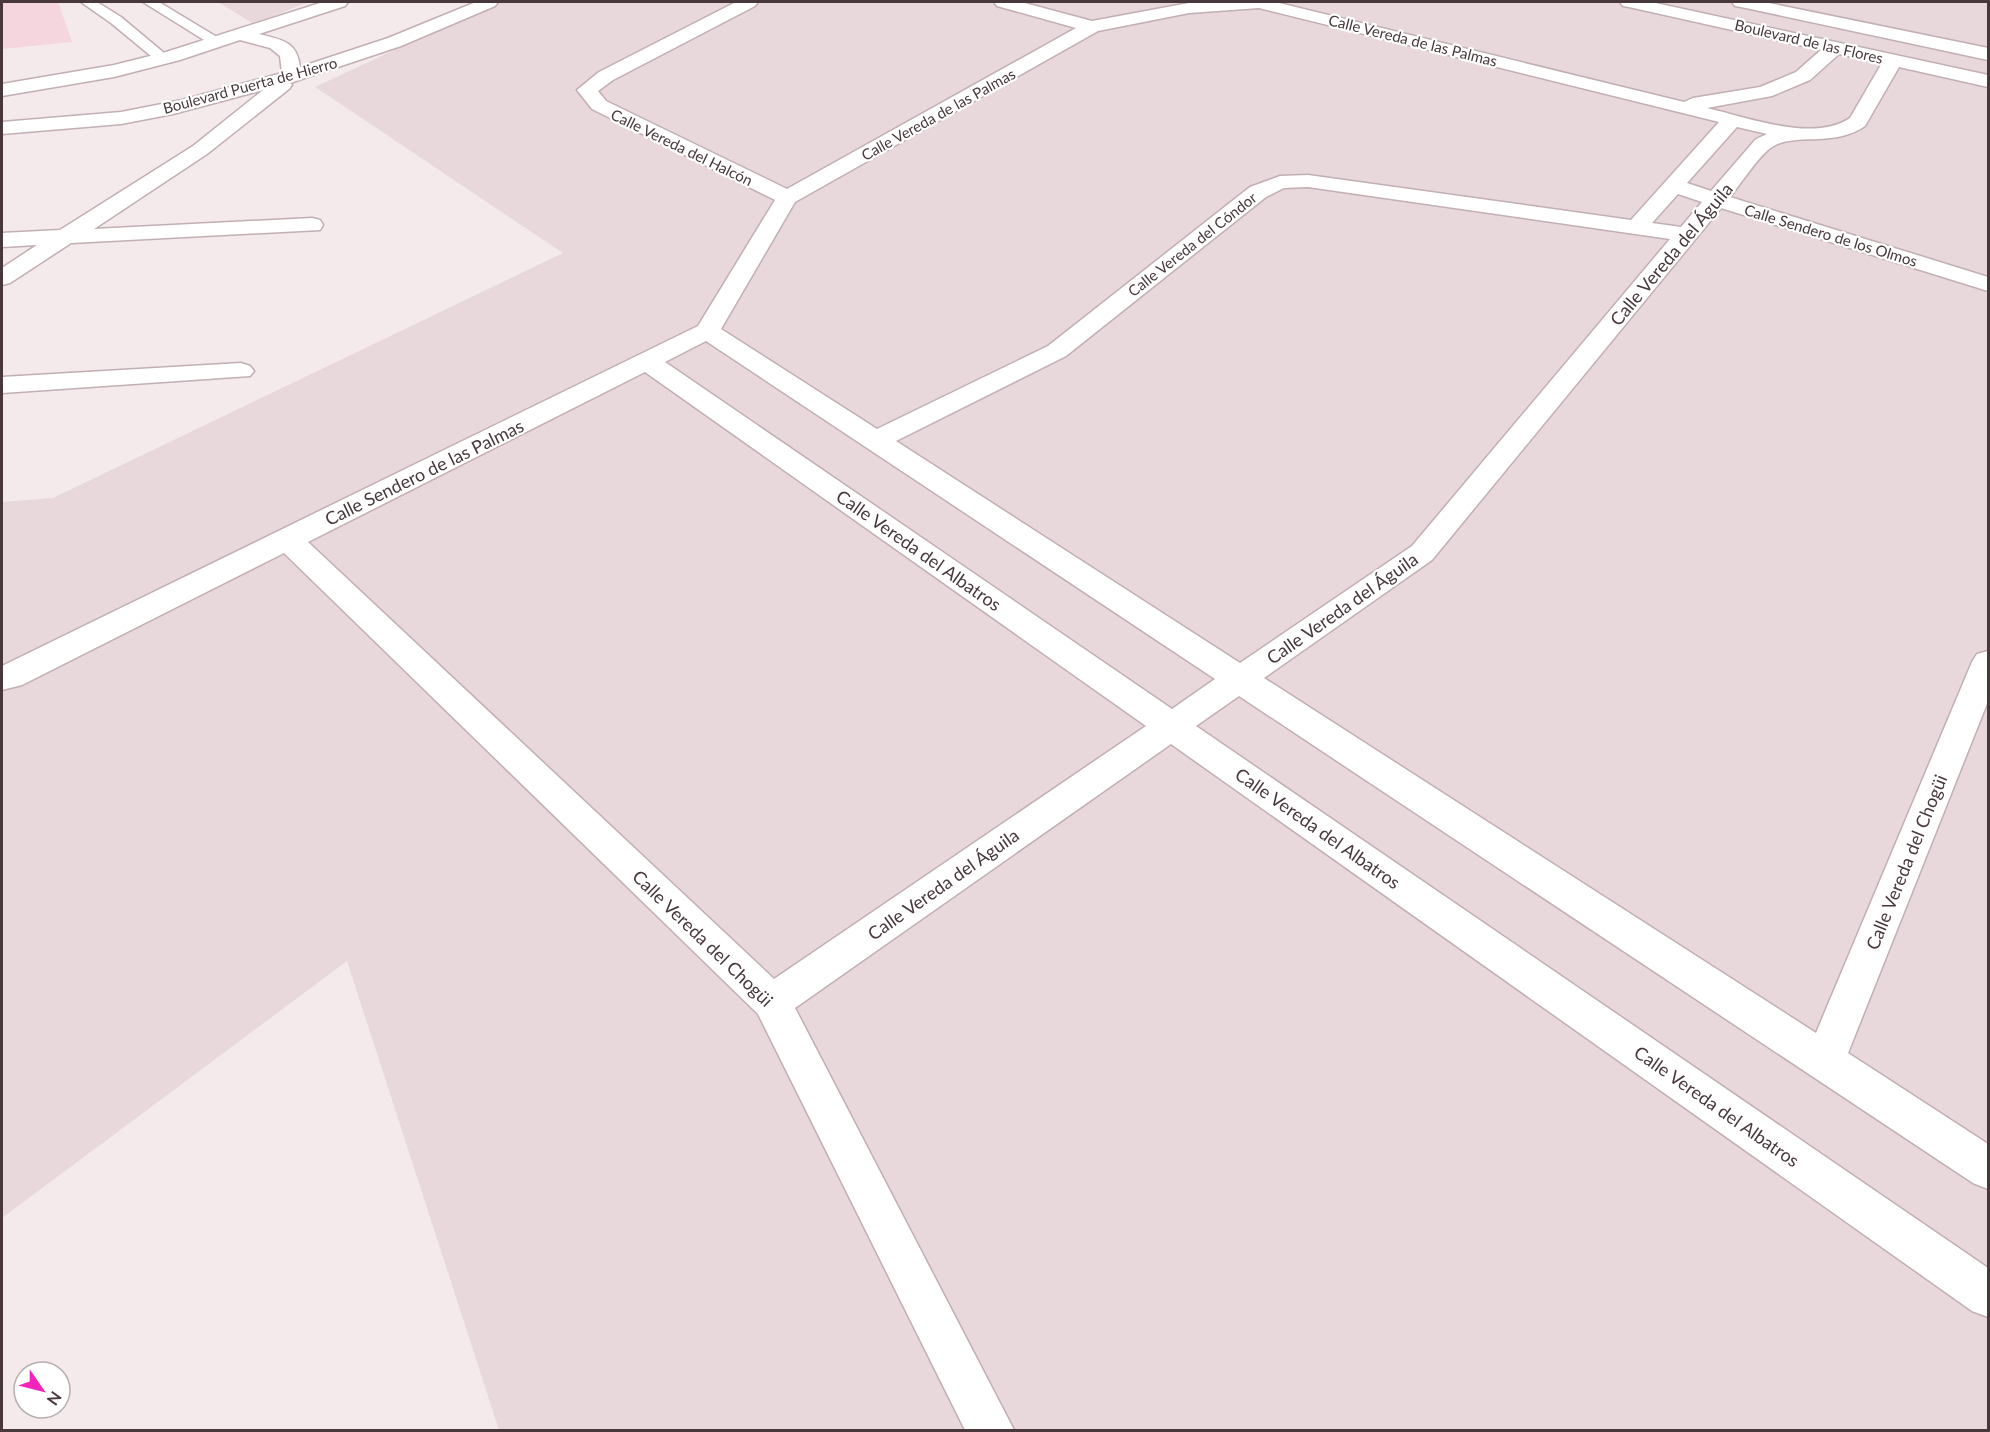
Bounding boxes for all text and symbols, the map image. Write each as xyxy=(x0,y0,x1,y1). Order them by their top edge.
street label: Calle Vereda de las Palmas xyxy=(1327,10,1499,70)
street label: Boulevard de las Flores xyxy=(1733,15,1885,67)
street label: Boulevard Puerta de Hierro xyxy=(161,53,339,117)
street label: Calle Vereda de las Palmas xyxy=(858,64,1018,164)
street label: Calle Vereda del Halcón xyxy=(608,105,756,189)
street label: Calle Vereda del Águila xyxy=(1605,178,1737,330)
street label: Calle Vereda del Cóndor xyxy=(1124,188,1260,300)
street label: Calle Sendero de los Olmos xyxy=(1742,200,1920,270)
street label: Calle Sendero de las Palmas xyxy=(321,414,527,530)
street label: Calle Vereda del Albatros xyxy=(832,485,1006,615)
street label: Calle Vereda del Águila xyxy=(1262,548,1422,668)
street label: Calle Vereda del Albatros xyxy=(1231,763,1405,893)
street label: Calle Vereda del Chogüi xyxy=(1861,771,1951,953)
street label: Calle Vereda del Águila xyxy=(863,824,1023,944)
street label: Calle Vereda del Chogüi xyxy=(628,865,778,1011)
street label: Calle Vereda del Albatros xyxy=(1630,1041,1804,1171)
north arrow xyxy=(12,1360,72,1420)
text: N xyxy=(43,1388,66,1409)

